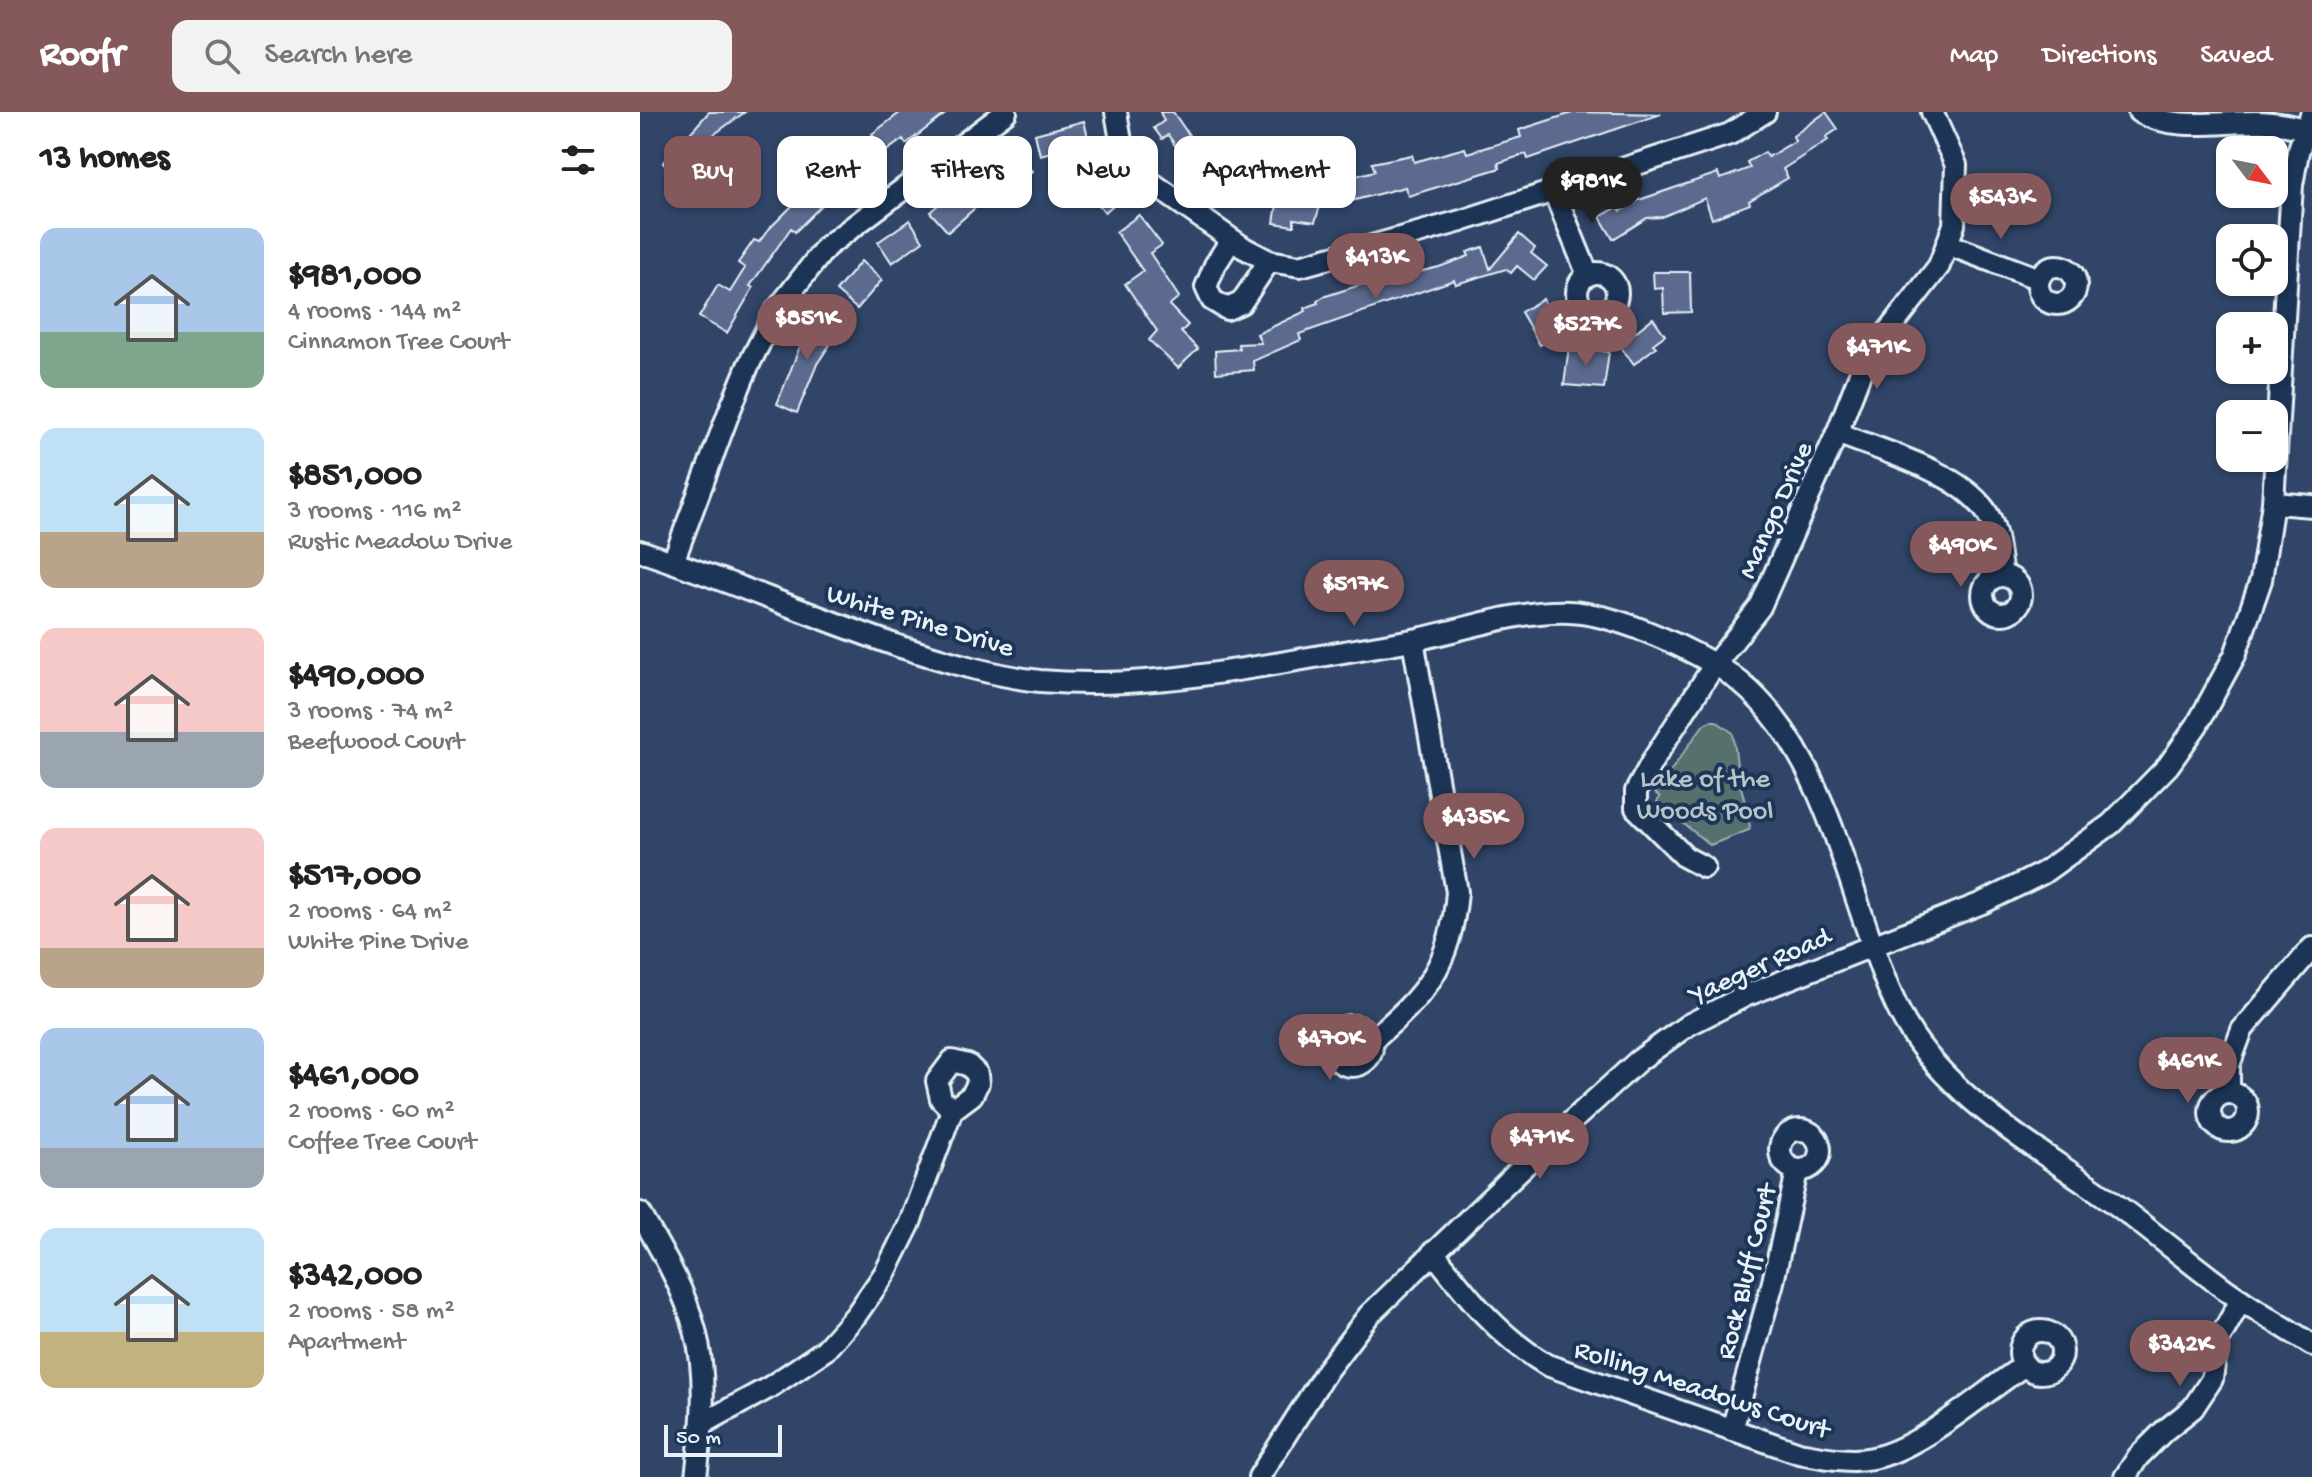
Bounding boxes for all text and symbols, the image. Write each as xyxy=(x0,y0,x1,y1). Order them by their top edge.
search box xyxy=(172,20,732,92)
text: Roofr xyxy=(40,34,124,78)
icon: search xyxy=(200,34,244,78)
text: Search here xyxy=(264,39,412,74)
text: Map xyxy=(1950,40,1998,73)
text: Directions xyxy=(2042,40,2156,73)
text: Saved xyxy=(2200,40,2272,73)
chip: Buy xyxy=(664,136,761,208)
chip: Rent xyxy=(777,136,887,208)
chip: Filters xyxy=(903,136,1032,208)
chip: New xyxy=(1048,136,1158,208)
chip: Apartment xyxy=(1174,136,1356,208)
north arrow xyxy=(2216,136,2288,208)
map controls xyxy=(2216,136,2288,472)
icon: filters xyxy=(556,138,600,182)
text: 13 homes xyxy=(40,140,170,180)
pin: $981K xyxy=(1536,157,1648,225)
text: $981K xyxy=(1560,167,1624,198)
pin: $543K xyxy=(1945,173,2057,241)
text: $543K xyxy=(1968,183,2034,214)
button: locate xyxy=(2216,224,2288,296)
pin: $413K xyxy=(1320,233,1432,301)
text: $413K xyxy=(1345,243,1407,274)
text: $981,000 xyxy=(288,257,421,297)
icon: home xyxy=(104,260,200,356)
pin: $851K xyxy=(751,294,863,362)
text: 4 rooms · 144 m² xyxy=(288,297,461,328)
pin: $527K xyxy=(1530,300,1642,368)
text: $851K xyxy=(775,304,839,335)
text: $527K xyxy=(1553,310,1619,341)
button: + xyxy=(2216,312,2288,384)
pin: $471K xyxy=(1821,323,1933,391)
text: Cinnamon Tree Court xyxy=(288,328,509,359)
text: $471K xyxy=(1846,333,1908,364)
button: − xyxy=(2216,400,2288,472)
street label: Mango Drive xyxy=(1732,437,1822,584)
text: $851,000 xyxy=(288,457,422,497)
icon: home xyxy=(104,460,200,556)
text: 3 rooms · 116 m² xyxy=(288,497,461,528)
pin: $490K xyxy=(1905,521,2017,589)
text: Rustic Meadow Drive xyxy=(288,528,512,559)
text: $490K xyxy=(1928,531,1994,562)
pin: $517K xyxy=(1298,560,1410,628)
text: $517K xyxy=(1322,570,1386,601)
street label: White Pine Drive xyxy=(822,578,1018,667)
text: $490,000 xyxy=(288,657,424,697)
icon: home xyxy=(104,660,200,756)
text: 3 rooms · 74 m² xyxy=(288,697,453,728)
text: Beefwood Court xyxy=(288,728,464,759)
park label: Lake of the Woods Pool xyxy=(1637,764,1773,829)
pin: $435K xyxy=(1418,793,1530,861)
text: $435K xyxy=(1441,803,1507,834)
text: $517,000 xyxy=(288,857,421,897)
icon: home xyxy=(104,860,200,956)
text: 2 rooms · 64 m² xyxy=(288,897,452,928)
street label: Yaeger Road xyxy=(1682,920,1839,1014)
text: White Pine Drive xyxy=(288,928,468,959)
pin: $470K xyxy=(1274,1014,1386,1082)
text: $470K xyxy=(1297,1024,1363,1055)
pin: $461K xyxy=(2132,1037,2244,1105)
text: $461K xyxy=(2157,1047,2219,1078)
text: $461,000 xyxy=(288,1057,419,1097)
icon: home xyxy=(104,1060,200,1156)
text: 2 rooms · 60 m² xyxy=(288,1097,454,1128)
pin: $471K xyxy=(1484,1113,1596,1181)
text: $471K xyxy=(1509,1123,1571,1154)
text: Coffee Tree Court xyxy=(288,1128,476,1159)
street label: Rock Bluff Court xyxy=(1711,1179,1787,1363)
text: $342,000 xyxy=(288,1257,422,1297)
icon: home xyxy=(104,1260,200,1356)
text: 2 rooms · 58 m² xyxy=(288,1297,454,1328)
pin: $342K xyxy=(2124,1320,2236,1388)
text: Apartment xyxy=(288,1328,405,1359)
text: $342K xyxy=(2148,1330,2212,1361)
street label: Rolling Meadows Court xyxy=(1570,1334,1836,1449)
scale bar xyxy=(664,1421,782,1457)
text: 50 m xyxy=(676,1426,721,1452)

